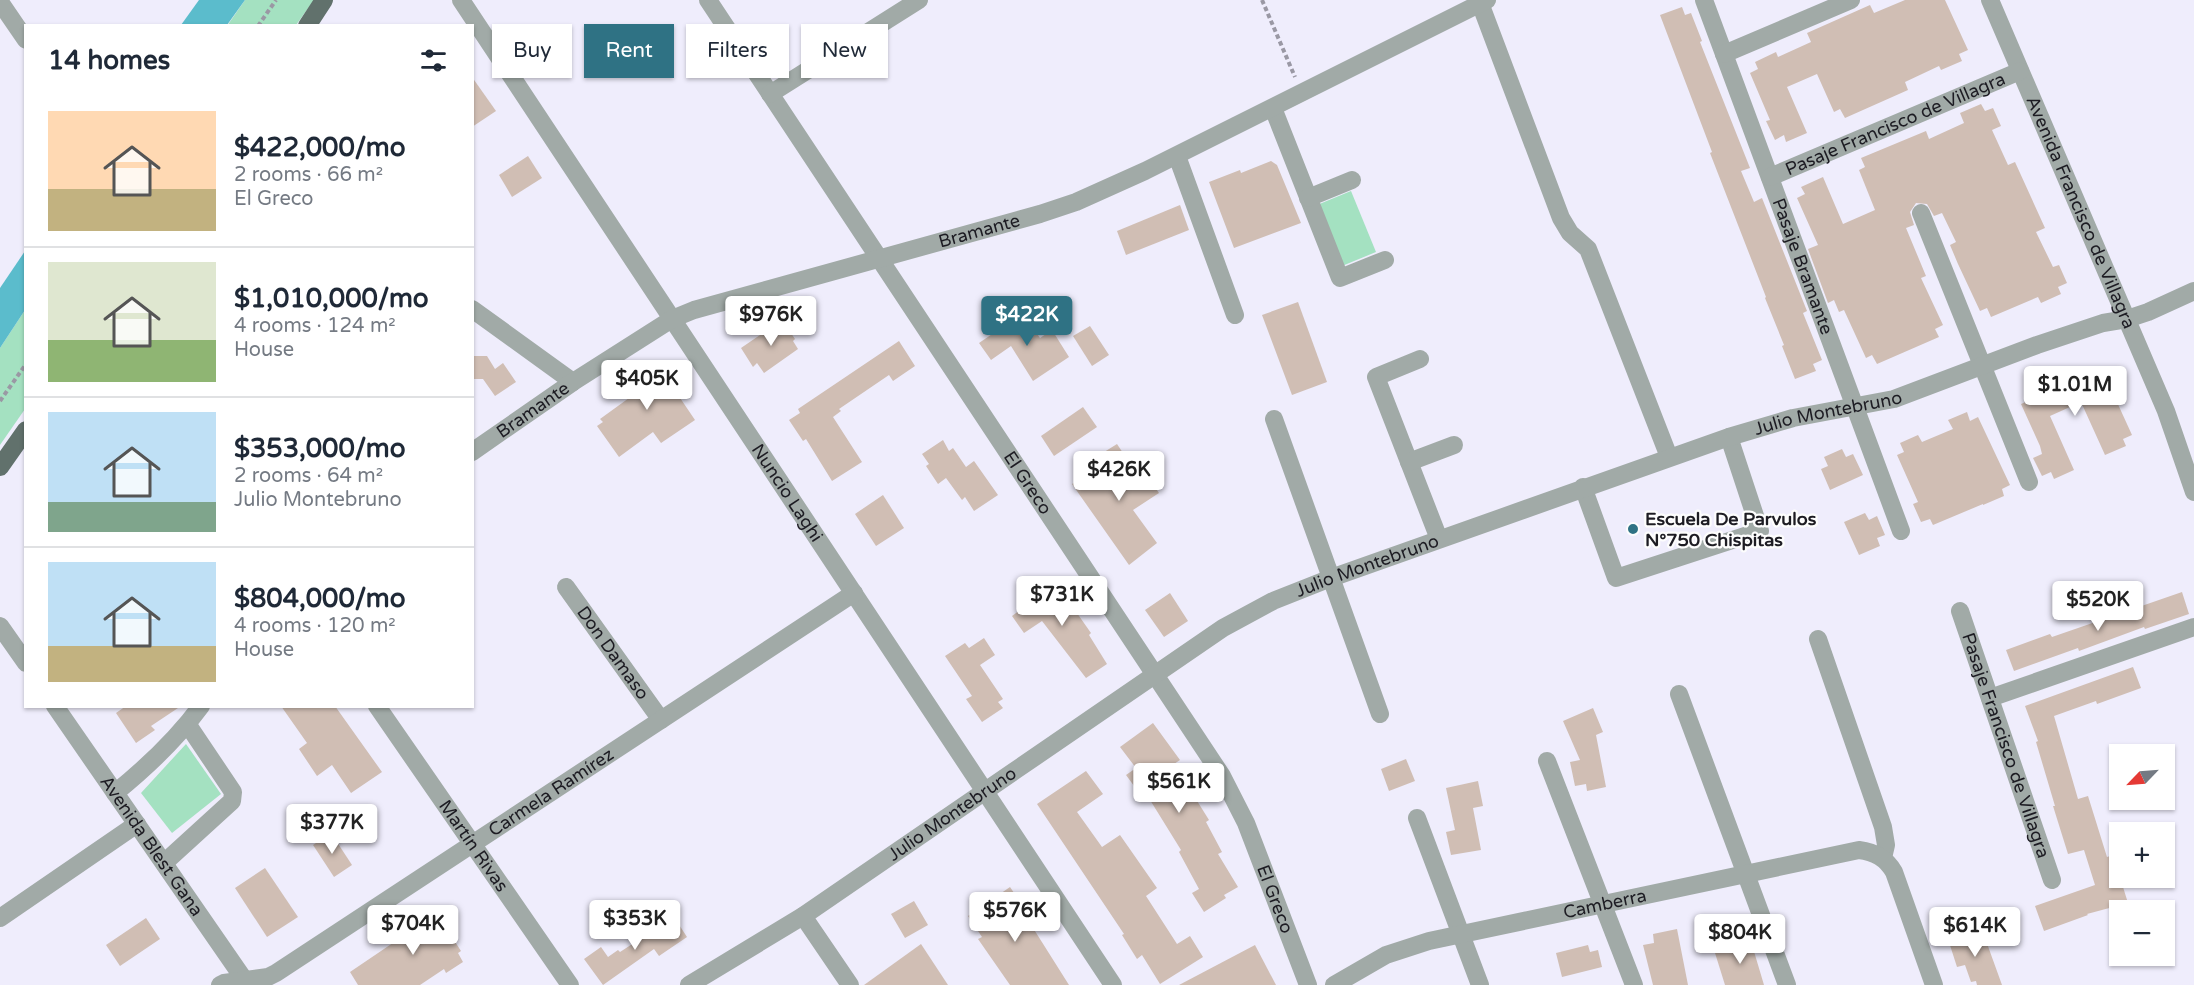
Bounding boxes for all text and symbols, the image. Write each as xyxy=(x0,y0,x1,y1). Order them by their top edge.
chip: Buy xyxy=(492,24,572,78)
chip: Rent xyxy=(584,24,674,78)
chip: Filters xyxy=(686,24,789,78)
chip: New xyxy=(801,24,888,78)
icon: filters xyxy=(417,44,450,77)
text: 14 homes xyxy=(48,45,170,76)
street label: Pasaje Francisco de Villagra xyxy=(1782,68,2009,180)
street label: Avenida Francisco de Villagra xyxy=(2021,93,2140,332)
text: $422,000/mo xyxy=(234,132,406,163)
icon: home xyxy=(96,135,168,207)
text: 2 rooms · 66 m² xyxy=(234,163,383,187)
text: El Greco xyxy=(234,187,314,211)
street label: Pasaje Bramante xyxy=(1767,195,1838,337)
street label: Bramante xyxy=(936,209,1023,253)
text: $1,010,000/mo xyxy=(234,283,429,314)
icon: home xyxy=(96,286,168,358)
pin: $976K xyxy=(729,296,813,347)
pin: $422K xyxy=(985,296,1069,347)
text: $976K xyxy=(739,303,803,327)
text: $422K xyxy=(995,303,1059,327)
text: 4 rooms · 124 m² xyxy=(234,314,396,338)
text: House xyxy=(234,338,294,362)
pin: $405K xyxy=(605,360,689,411)
pin: $1.01M xyxy=(2026,366,2124,417)
text: $405K xyxy=(615,367,679,391)
text: $1.01M xyxy=(2038,373,2112,397)
street label: Bramante xyxy=(492,377,574,443)
street label: Julio Montebruno xyxy=(1751,386,1905,440)
text: $353,000/mo xyxy=(234,433,406,464)
icon: home xyxy=(96,436,168,508)
street label: Nuncio Laghi xyxy=(747,440,828,546)
street label: El Greco xyxy=(999,447,1057,519)
pin: $426K xyxy=(1077,451,1161,502)
text: $426K xyxy=(1087,458,1151,482)
text: 2 rooms · 64 m² xyxy=(234,464,383,488)
text: Julio Montebruno xyxy=(234,488,402,512)
place label: Escuela De Parvulos N°750 Chispitas xyxy=(1645,508,1817,551)
marker: Escuela De Parvulos N°750 Chispitas xyxy=(1626,522,1640,536)
street label: Julio Montebruno xyxy=(1292,530,1442,602)
pin: $731K xyxy=(1020,576,1104,627)
pin: $520K xyxy=(2056,581,2140,632)
text: $804,000/mo xyxy=(234,583,406,614)
text: $731K xyxy=(1030,583,1094,607)
icon: home xyxy=(96,586,168,658)
text: $520K xyxy=(2066,588,2130,612)
street label: Don Damaso xyxy=(572,602,654,704)
text: 4 rooms · 120 m² xyxy=(234,614,396,638)
street label: Pasaje Francisco de Villagra xyxy=(1957,630,2055,861)
text: House xyxy=(234,638,294,662)
street label: Carmela Ramírez xyxy=(484,743,618,841)
north arrow xyxy=(2109,744,2175,810)
map controls xyxy=(2109,744,2175,966)
street label: Julio Montebruno xyxy=(884,762,1021,866)
pin: $561K xyxy=(1137,763,1221,814)
text: $561K xyxy=(1147,770,1211,794)
street label: Avenida Blest Gana xyxy=(95,771,208,920)
street label: Martín Rivas xyxy=(434,796,513,896)
pin: $377K xyxy=(290,804,374,855)
text: $377K xyxy=(300,811,364,835)
button: + xyxy=(2109,822,2175,888)
street label: El Greco xyxy=(1252,862,1298,936)
street label: Camberra xyxy=(1561,884,1649,923)
pin: $576K xyxy=(973,892,1057,943)
text: $576K xyxy=(983,899,1047,923)
pin: $353K xyxy=(593,900,677,951)
button: − xyxy=(2109,900,2175,966)
pin: $704K xyxy=(371,905,455,956)
text: $353K xyxy=(603,907,667,931)
pin: $614K xyxy=(1933,907,2017,958)
text: $704K xyxy=(381,912,445,936)
pin: $804K xyxy=(1698,914,1782,965)
text: $614K xyxy=(1943,914,2007,938)
text: $804K xyxy=(1708,921,1772,945)

